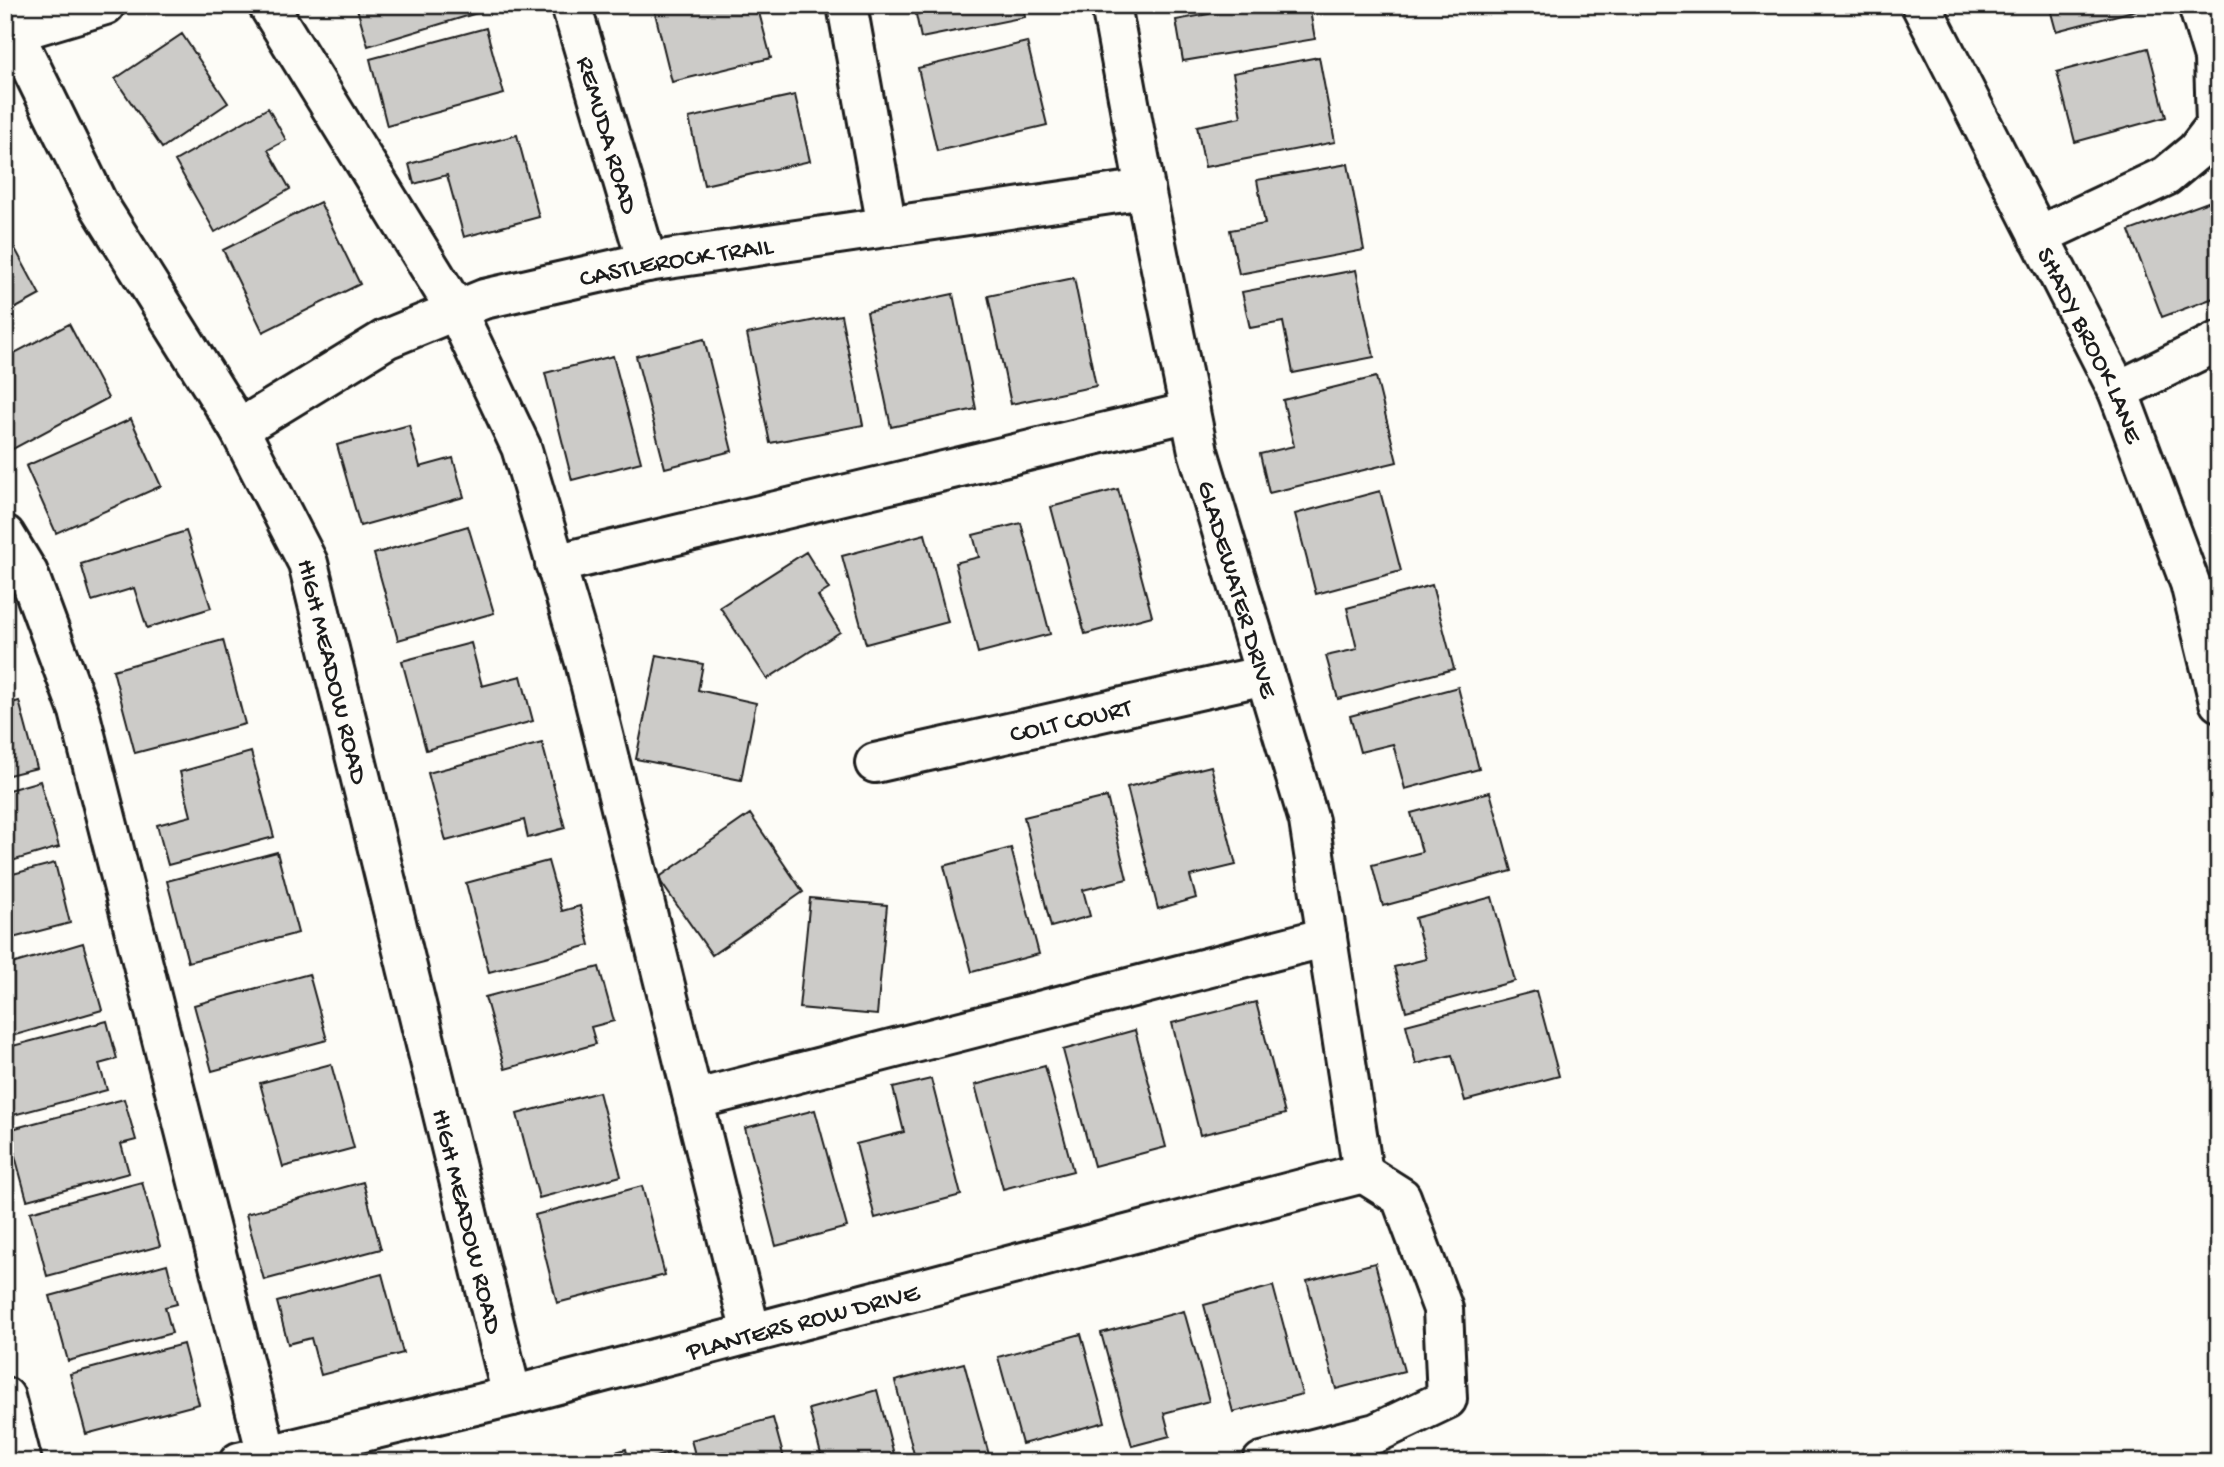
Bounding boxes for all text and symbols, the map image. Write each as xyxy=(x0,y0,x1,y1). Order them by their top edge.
street label: REMUDA ROAD xyxy=(567,53,643,218)
street label: CASTLEROCK TRAIL xyxy=(577,233,777,297)
street label: SHADY BROOK LANE xyxy=(2027,243,2147,449)
street label: GLADEWATER DRIVE xyxy=(1188,477,1282,703)
street label: HIGH MEADOW ROAD xyxy=(288,556,373,788)
street label: COLT COURT xyxy=(1007,694,1136,752)
street label: HIGH MEADOW ROAD xyxy=(422,1106,507,1338)
street label: PLANTERS ROW DRIVE xyxy=(683,1279,924,1370)

